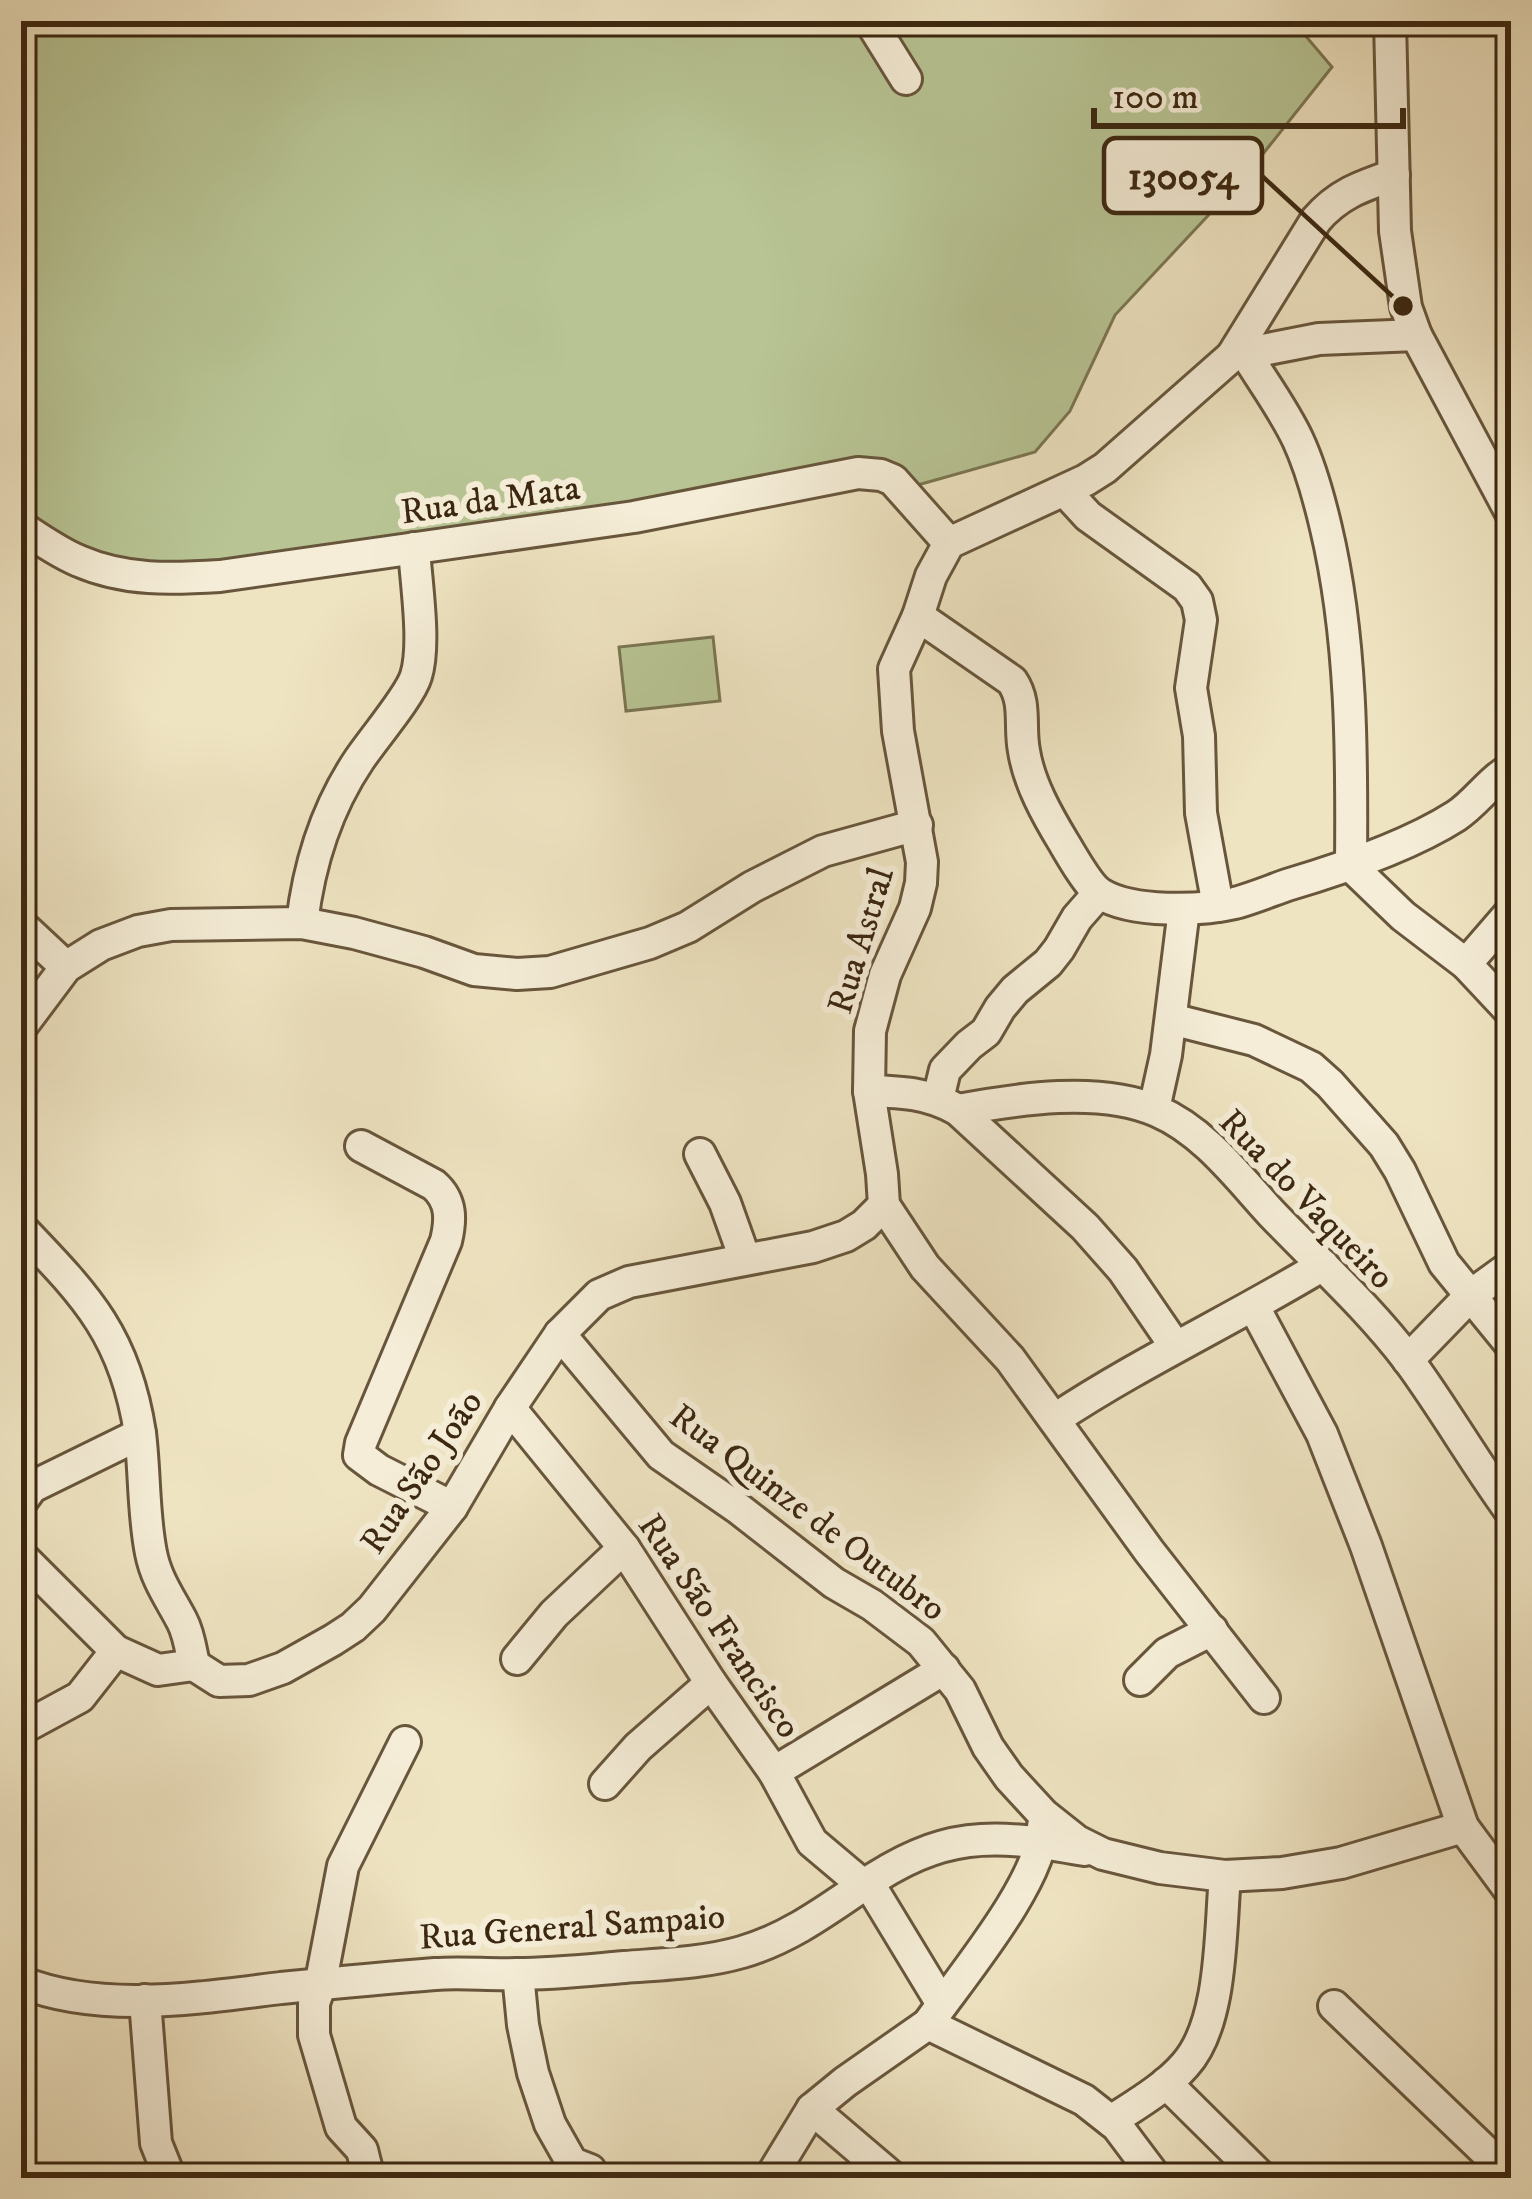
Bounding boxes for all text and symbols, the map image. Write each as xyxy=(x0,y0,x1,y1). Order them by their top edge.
scale bar xyxy=(1094,54,1403,128)
text: 100 m xyxy=(1112,75,1199,120)
callout: 130054 xyxy=(1104,138,1262,213)
text: 130054 xyxy=(1128,153,1240,202)
street label: Rua da Mata xyxy=(398,466,583,535)
street label: Rua Astral xyxy=(818,862,905,1019)
street label: Rua do Vaqueiro xyxy=(1209,1100,1404,1299)
street label: Rua São João xyxy=(351,1382,493,1563)
street label: Rua Quinze de Outubro xyxy=(660,1394,955,1632)
street label: Rua São Francisco xyxy=(627,1506,811,1747)
street label: Rua General Sampaio xyxy=(418,1894,727,1961)

